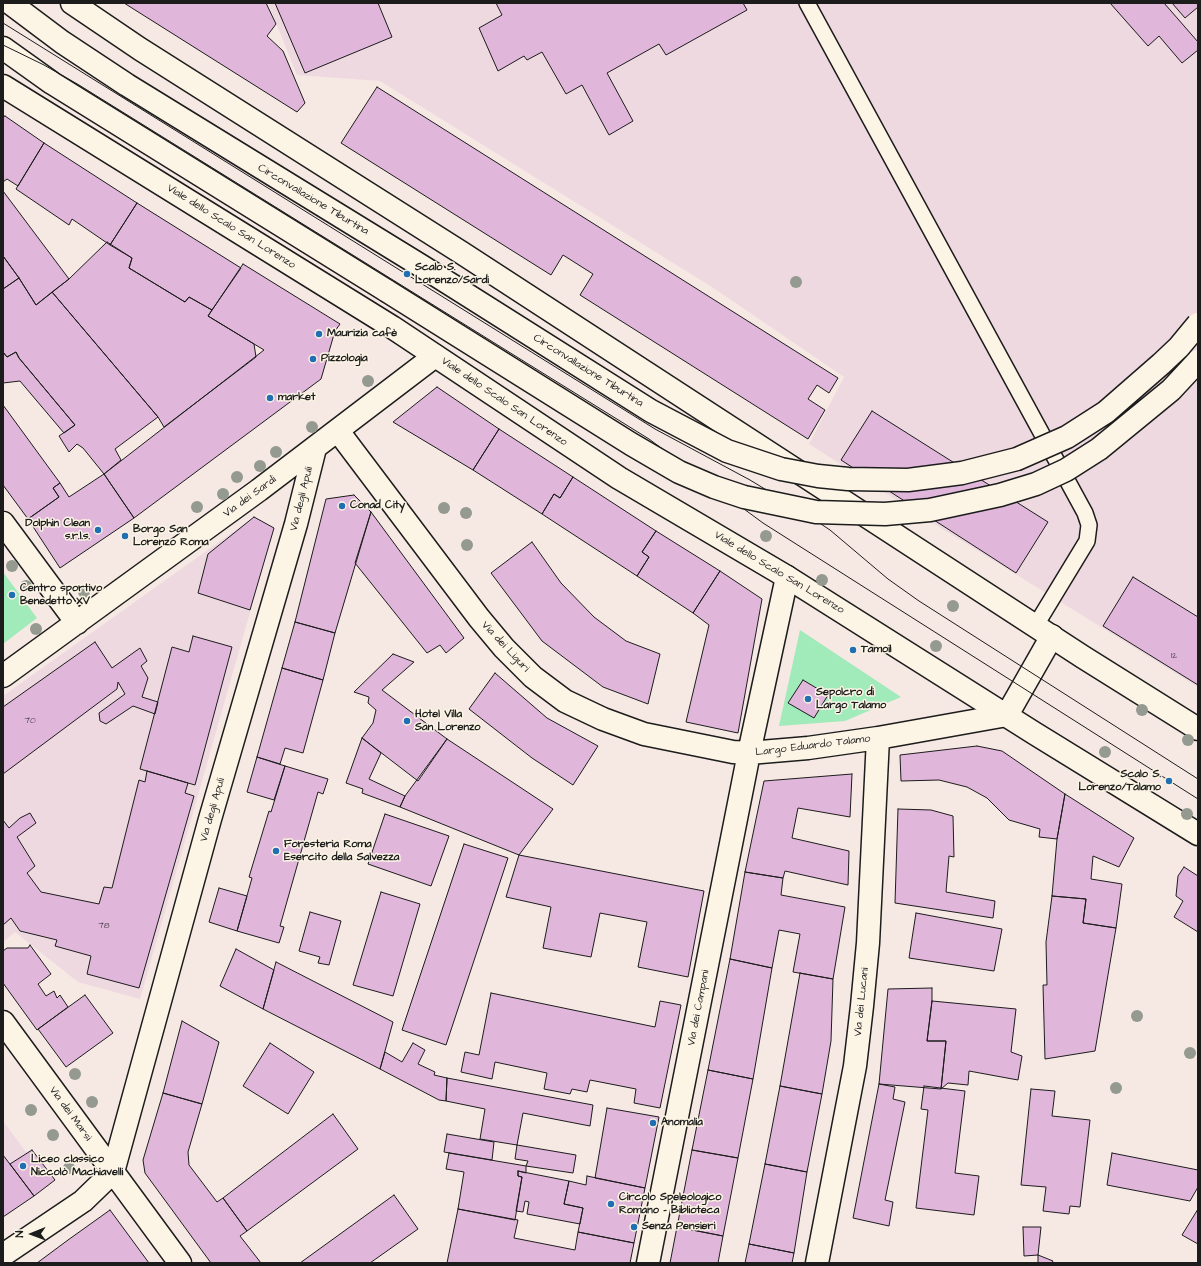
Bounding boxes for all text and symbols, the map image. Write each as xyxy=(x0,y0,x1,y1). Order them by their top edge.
street label: Circonvallazione Tiburtina xyxy=(255,162,371,238)
street label: Viale dello Scalo San Lorenzo xyxy=(164,182,298,272)
place label: Scalo S. Lorenzo/Sardi xyxy=(415,261,489,287)
marker: Scalo S. Lorenzo/Sardi xyxy=(402,269,412,279)
place label: Maurizia cafè xyxy=(327,327,397,341)
marker: Maurizia cafè xyxy=(314,329,324,339)
street label: Circonvallazione Tiburtina xyxy=(531,332,645,410)
place label: Pizzologia xyxy=(321,352,368,366)
marker: Pizzologia xyxy=(308,354,318,364)
street label: Viale dello Scalo San Lorenzo xyxy=(438,355,570,449)
place label: market xyxy=(278,391,315,405)
marker: market xyxy=(265,393,275,403)
street label: Via degli Apuli xyxy=(288,465,316,533)
street label: Via dei Sardi xyxy=(221,473,279,521)
place label: Conad City xyxy=(350,499,405,513)
marker: Conad City xyxy=(337,501,347,511)
place label: Dolphin Clean s.r.l.s. xyxy=(25,517,90,543)
place label: Borgo San Lorenzo Roma xyxy=(133,523,209,549)
marker: Dolphin Clean s.r.l.s. xyxy=(93,525,103,535)
street label: Viale dello Scalo San Lorenzo xyxy=(712,529,846,617)
marker: Borgo San Lorenzo Roma xyxy=(120,531,130,541)
place label: Centro sportivo Benedetto XV xyxy=(20,582,102,608)
marker: Centro sportivo Benedetto XV xyxy=(7,590,17,600)
street label: Via dei Liguri xyxy=(478,619,532,675)
place label: Tamoil xyxy=(861,643,892,657)
marker: Tamoil xyxy=(848,645,858,655)
house number: 12 xyxy=(1171,651,1177,661)
place label: Sepolcro di Largo Talamo xyxy=(816,686,886,712)
marker: Sepolcro di Largo Talamo xyxy=(803,694,813,704)
place label: Hotel Villa San Lorenzo xyxy=(415,708,481,734)
house number: 70 xyxy=(24,716,36,726)
marker: Hotel Villa San Lorenzo xyxy=(402,716,412,726)
street label: Largo Eduardo Talamo xyxy=(755,732,871,760)
place label: Scalo S. Lorenzo/Talamo xyxy=(1079,768,1161,794)
marker: Scalo S. Lorenzo/Talamo xyxy=(1164,776,1174,786)
street label: Via degli Apuli xyxy=(198,777,228,843)
place label: Foresteria Roma Esercito della Salvezza xyxy=(284,838,399,864)
marker: Foresteria Roma Esercito della Salvezza xyxy=(271,846,281,856)
house number: 78 xyxy=(98,921,110,931)
street label: Via dei Lucani xyxy=(852,967,872,1037)
street label: Via dei Campani xyxy=(685,969,713,1047)
street label: Via dei Marsi xyxy=(46,1084,94,1144)
place label: Anomalia xyxy=(661,1116,703,1130)
marker: Anomalia xyxy=(648,1118,658,1128)
place label: Liceo classico Niccolò Machiavelli xyxy=(31,1153,123,1179)
marker: Liceo classico Niccolò Machiavelli xyxy=(18,1161,28,1171)
place label: Circolo Speleologico Romano - Biblioteca xyxy=(619,1191,721,1217)
marker: Circolo Speleologico Romano - Biblioteca xyxy=(606,1199,616,1209)
north arrow xyxy=(12,1214,52,1254)
place label: Senza Pensieri xyxy=(642,1220,715,1234)
marker: Senza Pensieri xyxy=(629,1222,639,1232)
text: N xyxy=(12,1231,27,1238)

